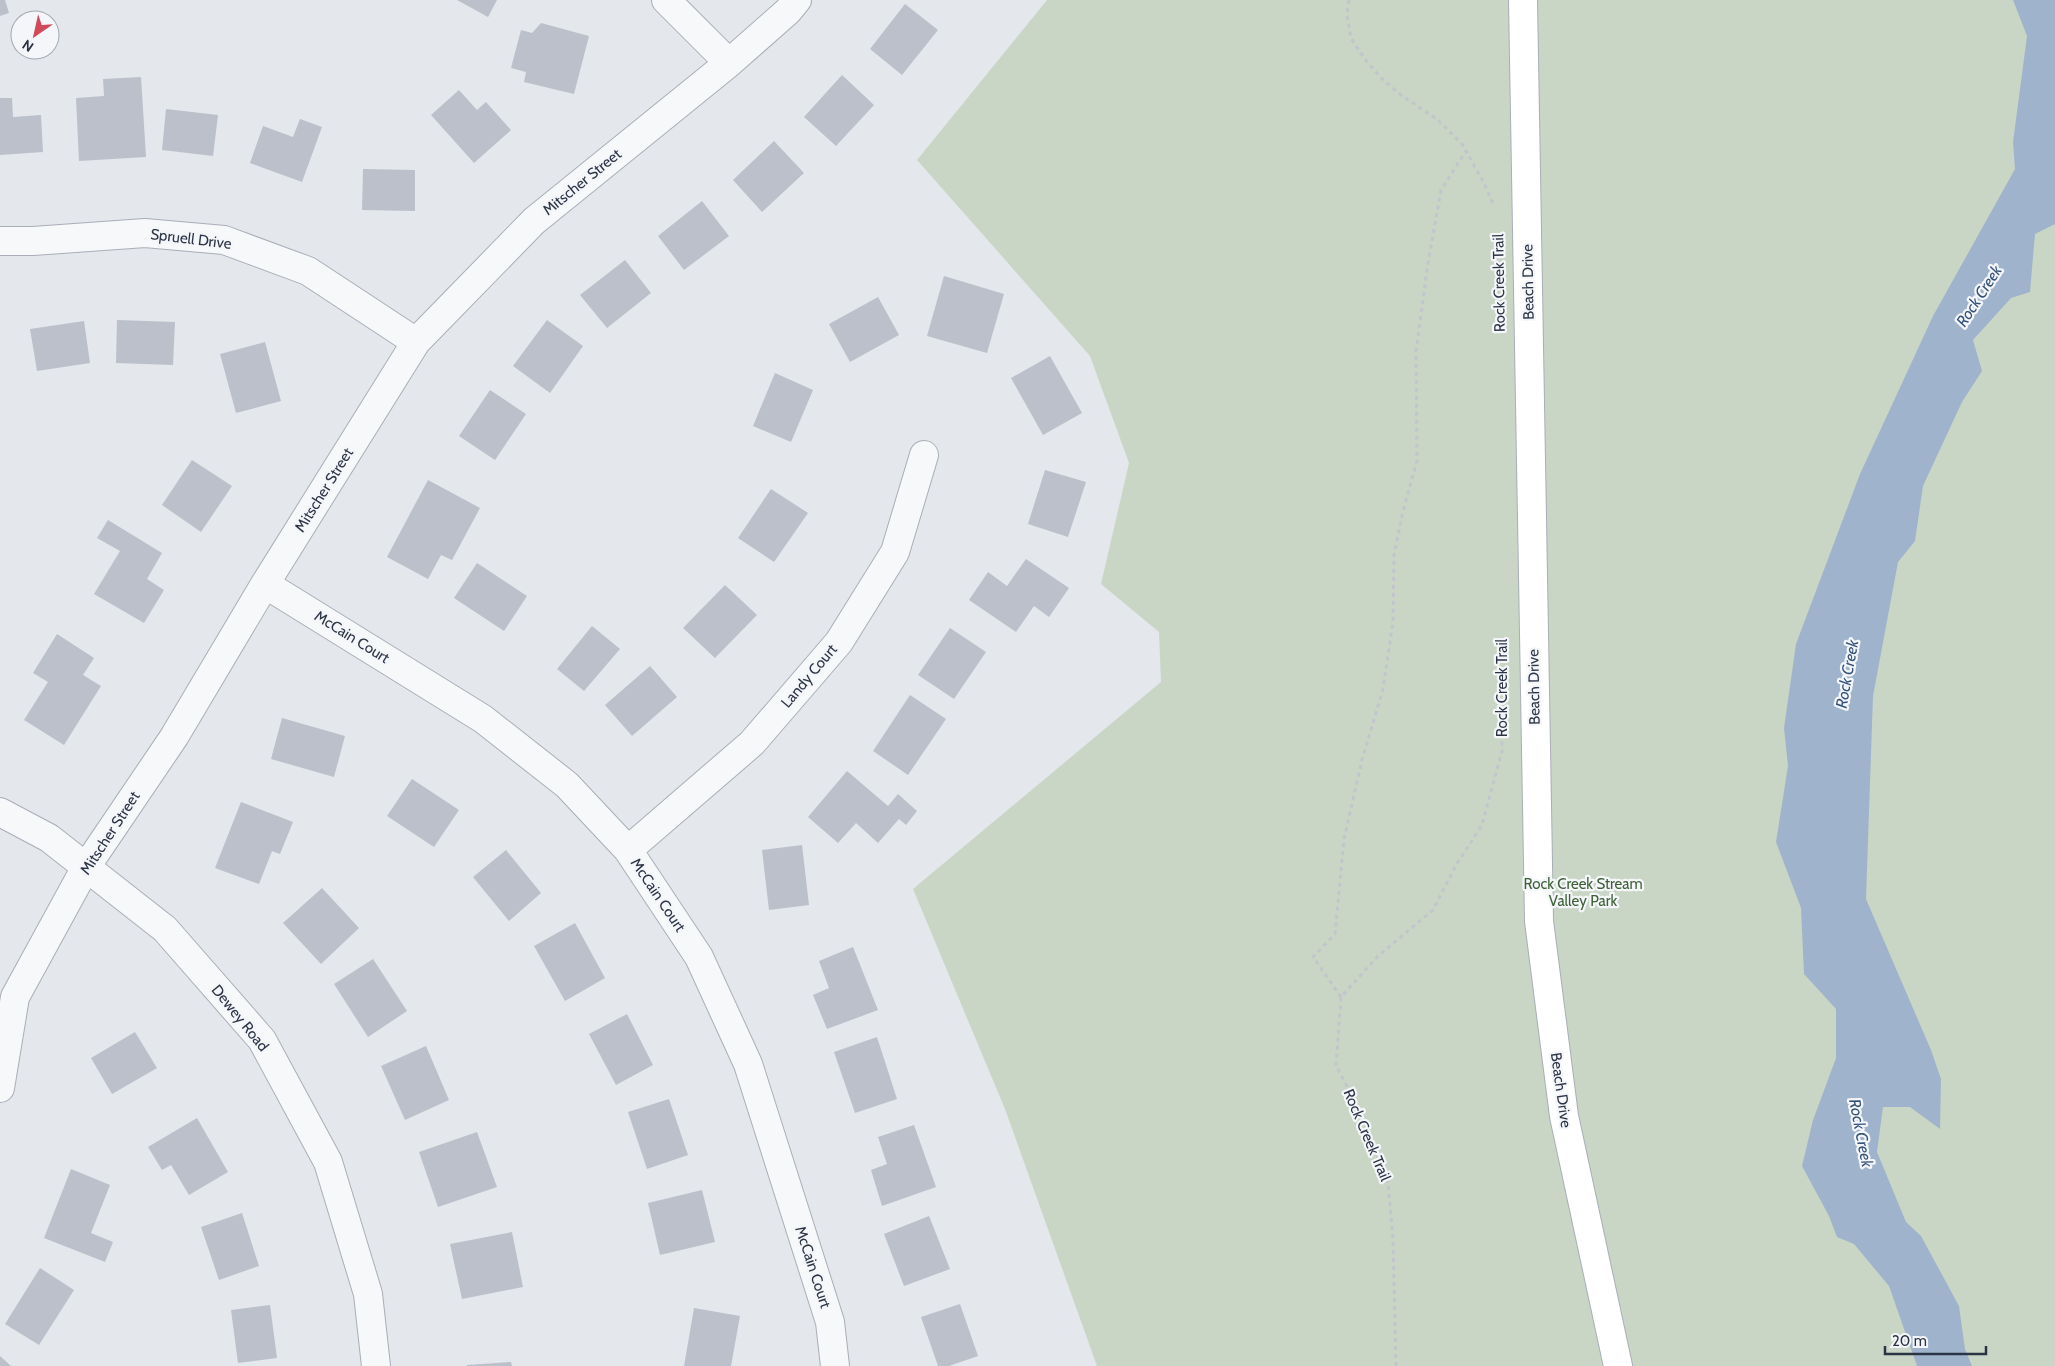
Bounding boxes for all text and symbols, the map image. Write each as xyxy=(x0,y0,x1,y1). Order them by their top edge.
north arrow xyxy=(10,10,60,60)
text: N xyxy=(19,36,37,56)
street label: Mitscher Street xyxy=(539,145,625,219)
street label: Spruell Drive xyxy=(150,225,233,253)
street label: Rock Creek Trail xyxy=(1489,233,1509,332)
street label: Beach Drive xyxy=(1518,244,1538,320)
water label: Rock Creek xyxy=(1952,261,2006,330)
street label: Mitscher Street xyxy=(291,445,357,535)
street label: McCain Court xyxy=(311,607,393,667)
water label: Rock Creek xyxy=(1832,637,1863,710)
street label: Rock Creek Trail xyxy=(1493,638,1511,737)
street label: Landy Court xyxy=(777,641,841,711)
street label: Beach Drive xyxy=(1524,649,1544,725)
street label: Mitscher Street xyxy=(76,788,144,878)
street label: McCain Court xyxy=(627,855,689,935)
park label: Rock Creek Stream Valley Park xyxy=(1523,875,1643,910)
street label: Dewey Road xyxy=(208,981,272,1055)
street label: Beach Drive xyxy=(1547,1051,1575,1129)
street label: Rock Creek Trail xyxy=(1340,1086,1395,1184)
water label: Rock Creek xyxy=(1845,1097,1877,1170)
street label: McCain Court xyxy=(791,1224,835,1310)
scale bar xyxy=(1885,1324,1986,1356)
text: 20 m xyxy=(1892,1332,1927,1350)

